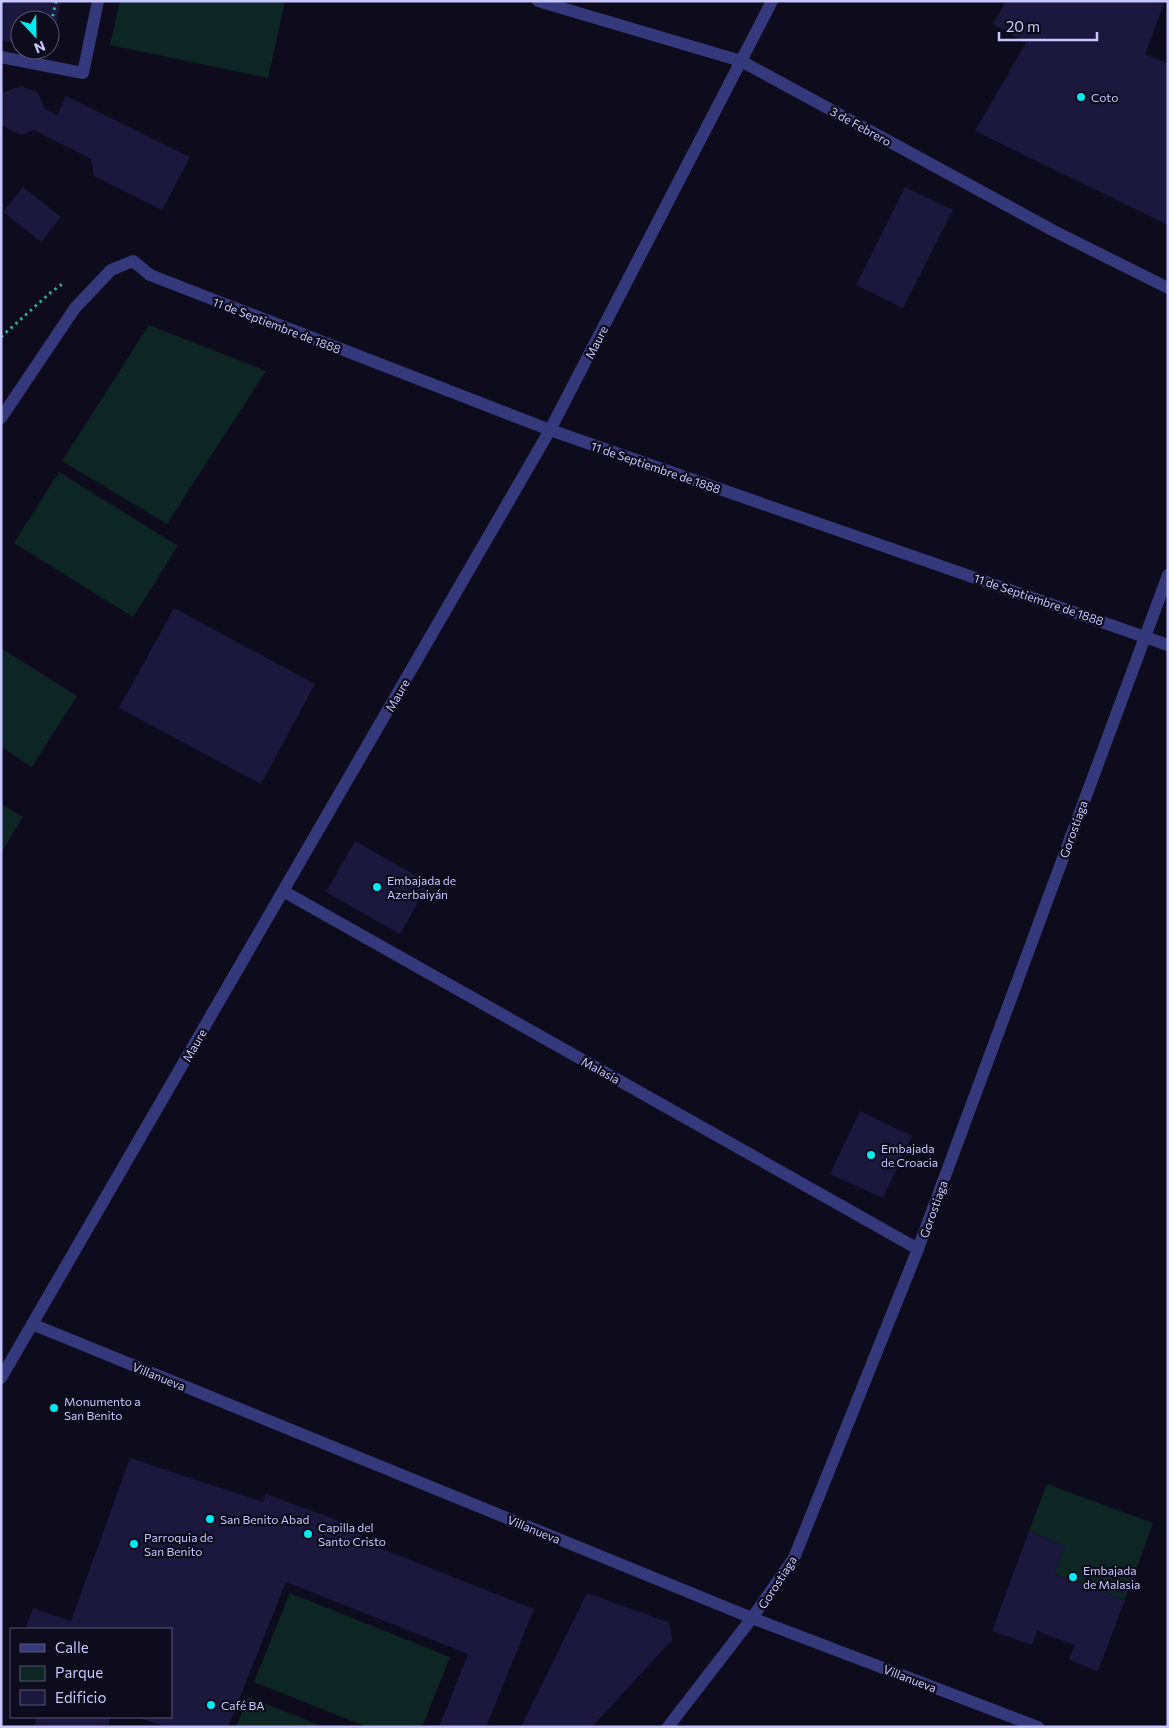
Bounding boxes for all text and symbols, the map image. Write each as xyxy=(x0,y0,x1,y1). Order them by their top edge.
north arrow xyxy=(10,10,60,60)
scale bar xyxy=(999,10,1096,42)
text: 20 m xyxy=(1006,17,1040,35)
text: N xyxy=(32,38,48,57)
place label: Coto xyxy=(1091,90,1118,104)
marker: Coto xyxy=(1075,91,1087,103)
street label: 3 de Febrero xyxy=(828,104,894,148)
street label: 11 de Septiembre de 1888 xyxy=(211,294,343,356)
street label: Maure xyxy=(582,323,610,361)
street label: 11 de Septiembre de 1888 xyxy=(589,438,723,496)
street label: 11 de Septiembre de 1888 xyxy=(972,570,1106,628)
street label: Maure xyxy=(382,676,412,714)
street label: Gorostiaga xyxy=(1056,798,1090,860)
place label: Embajada de Azerbaiyán xyxy=(387,873,456,901)
marker: Embajada de Azerbaiyán xyxy=(371,881,383,893)
street label: Maure xyxy=(179,1026,209,1064)
street label: Malasia xyxy=(579,1054,623,1086)
place label: Embajada de Croacia xyxy=(881,1141,938,1169)
marker: Embajada de Croacia xyxy=(865,1149,877,1161)
street label: Gorostiaga xyxy=(916,1178,950,1240)
street label: Villanueva xyxy=(131,1359,187,1393)
place label: Monumento a San Benito xyxy=(64,1394,140,1422)
marker: Monumento a San Benito xyxy=(48,1402,60,1414)
place label: San Benito Abad xyxy=(220,1512,309,1526)
street label: Villanueva xyxy=(506,1512,562,1546)
marker: San Benito Abad xyxy=(204,1513,216,1525)
place label: Capilla del Santo Cristo xyxy=(318,1520,386,1548)
marker: Capilla del Santo Cristo xyxy=(302,1528,314,1540)
place label: Parroquia de San Benito xyxy=(144,1530,213,1558)
marker: Parroquia de San Benito xyxy=(128,1538,140,1550)
street label: Gorostiaga xyxy=(755,1553,799,1611)
place label: Embajada de Malasia xyxy=(1083,1563,1140,1591)
marker: Embajada de Malasia xyxy=(1067,1571,1079,1583)
legend xyxy=(10,1628,172,1718)
text: Calle xyxy=(55,1638,89,1656)
street label: Villanueva xyxy=(881,1661,939,1695)
text: Parque xyxy=(55,1663,103,1681)
text: Edificio xyxy=(55,1688,106,1706)
place label: Café BA xyxy=(221,1698,265,1712)
marker: Café BA xyxy=(205,1699,217,1711)

